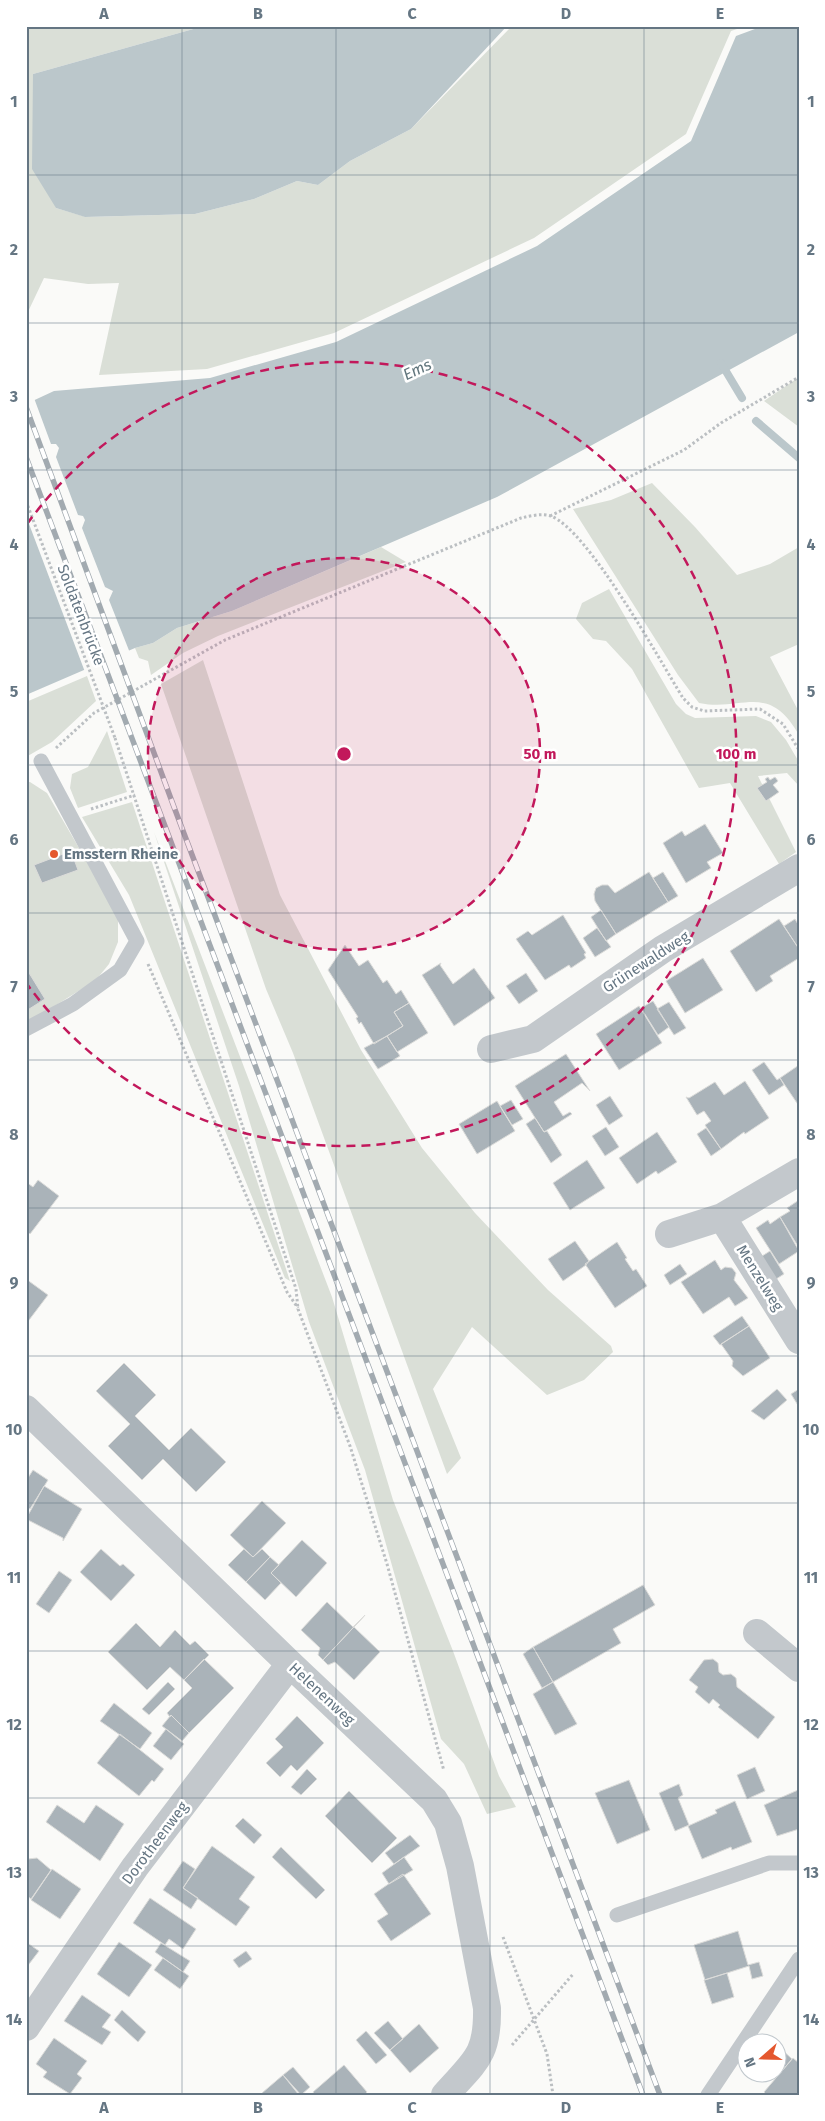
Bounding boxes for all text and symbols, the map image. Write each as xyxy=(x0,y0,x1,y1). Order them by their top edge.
text: A xyxy=(98,4,109,23)
text: B xyxy=(253,4,263,23)
text: C xyxy=(407,4,417,23)
text: D xyxy=(561,4,571,23)
text: E xyxy=(716,4,724,23)
text: 1 xyxy=(10,92,18,111)
text: 1 xyxy=(807,92,815,111)
text: 2 xyxy=(10,240,18,259)
text: 2 xyxy=(807,240,815,259)
water label: Ems xyxy=(400,355,434,384)
text: 3 xyxy=(9,387,18,406)
text: 3 xyxy=(806,387,815,406)
text: 4 xyxy=(9,535,19,554)
text: 4 xyxy=(806,535,816,554)
street label: Soldatenbrücke xyxy=(53,562,109,668)
text: 5 xyxy=(10,682,19,701)
text: 5 xyxy=(807,682,816,701)
centre of rings xyxy=(335,745,353,763)
text: 50 m xyxy=(523,745,557,763)
text: 100 m xyxy=(716,745,756,763)
text: 6 xyxy=(9,830,19,849)
text: 6 xyxy=(806,830,816,849)
place label: Emsstern Rheine xyxy=(64,845,178,863)
marker: Emsstern Rheine xyxy=(48,848,60,860)
street label: Grünewaldweg xyxy=(599,927,693,997)
text: 7 xyxy=(10,977,18,996)
text: 7 xyxy=(807,977,815,996)
text: 8 xyxy=(9,1125,19,1144)
text: 8 xyxy=(806,1125,816,1144)
street label: Menzelweg xyxy=(733,1242,787,1314)
text: 9 xyxy=(10,1273,19,1292)
text: 9 xyxy=(807,1273,816,1292)
text: 10 xyxy=(6,1420,22,1439)
text: 10 xyxy=(803,1420,819,1439)
text: 11 xyxy=(7,1568,21,1587)
text: 11 xyxy=(804,1568,818,1587)
street label: Helenenweg xyxy=(285,1659,359,1729)
text: 12 xyxy=(6,1715,22,1734)
text: 12 xyxy=(803,1715,819,1734)
street label: Dorotheenweg xyxy=(118,1798,192,1888)
text: 13 xyxy=(6,1863,22,1882)
text: 13 xyxy=(803,1863,819,1882)
text: 14 xyxy=(6,2010,22,2029)
text: 14 xyxy=(803,2010,819,2029)
north arrow xyxy=(738,2034,788,2084)
text: N xyxy=(741,2055,760,2070)
text: A xyxy=(98,2098,109,2117)
text: B xyxy=(253,2098,263,2117)
text: C xyxy=(407,2098,417,2117)
text: D xyxy=(561,2098,571,2117)
text: E xyxy=(716,2098,724,2117)

